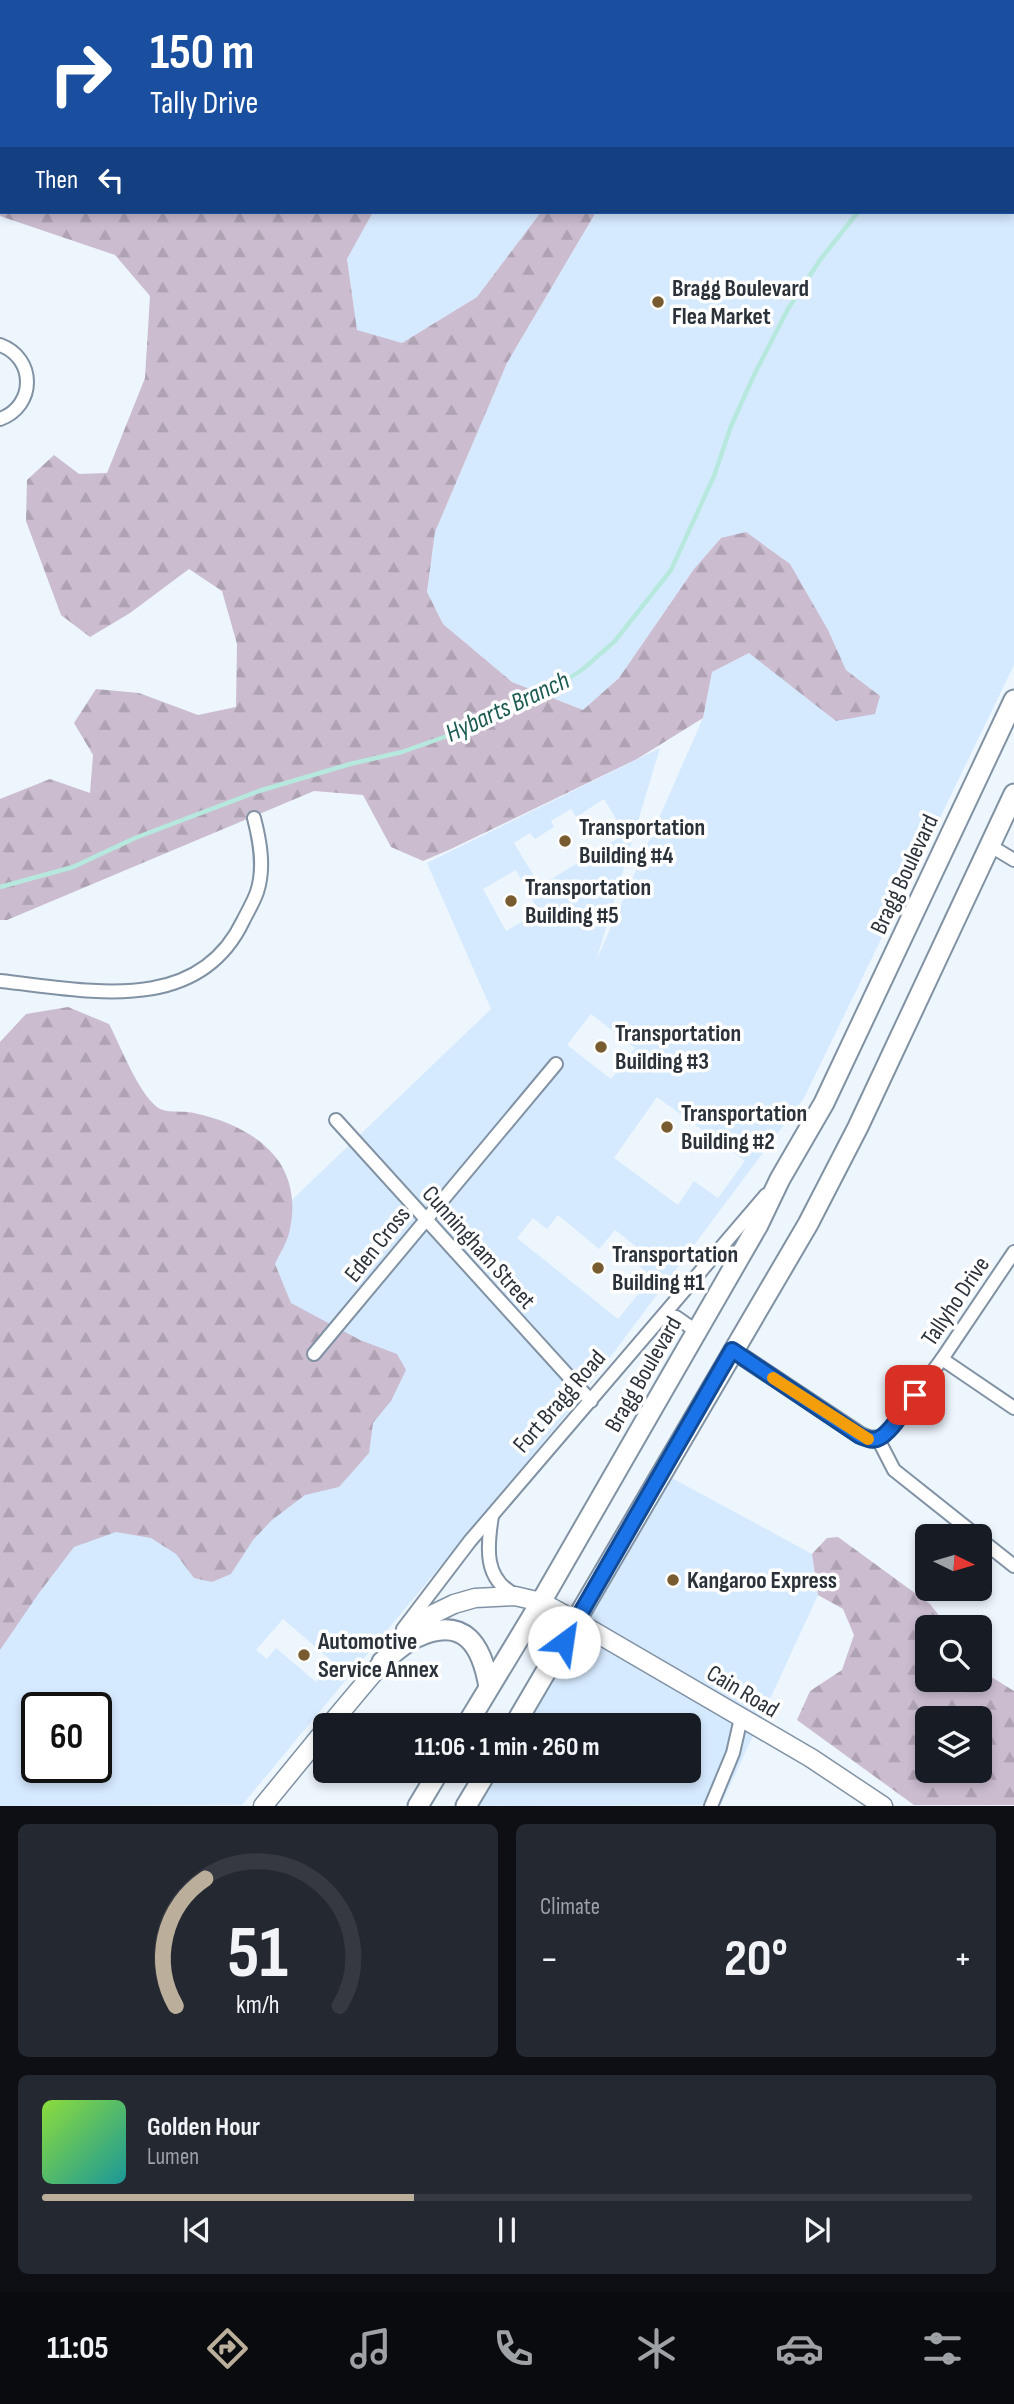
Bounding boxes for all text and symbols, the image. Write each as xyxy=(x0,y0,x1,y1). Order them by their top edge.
text: 150 m xyxy=(150,24,254,83)
icon: right xyxy=(35,28,126,119)
text: Tally Drive xyxy=(150,84,258,123)
icon: left xyxy=(92,161,130,199)
text: Then xyxy=(35,165,78,196)
place label: Bragg Boulevard Flea Market xyxy=(672,274,809,331)
marker: Bragg Boulevard Flea Market xyxy=(650,294,666,310)
water label: Hybarts Branch xyxy=(441,665,575,750)
street label: Bragg Boulevard xyxy=(864,810,945,939)
place label: Transportation Building #4 xyxy=(579,813,705,870)
marker: Transportation Building #4 xyxy=(557,833,573,849)
place label: Transportation Building #5 xyxy=(525,873,651,930)
marker: Transportation Building #5 xyxy=(503,893,519,909)
place label: Transportation Building #3 xyxy=(615,1019,741,1076)
marker: Transportation Building #3 xyxy=(593,1039,609,1055)
place label: Transportation Building #2 xyxy=(681,1099,807,1156)
marker: Transportation Building #2 xyxy=(659,1119,675,1135)
street label: Cunningham Street xyxy=(416,1180,542,1315)
street label: Eden Cross xyxy=(338,1201,416,1288)
place label: Transportation Building #1 xyxy=(612,1240,738,1297)
street label: Tallyho Drive xyxy=(915,1251,996,1351)
marker: Transportation Building #1 xyxy=(590,1260,606,1276)
street label: Bragg Boulevard xyxy=(599,1311,688,1437)
street label: Fort Bragg Road xyxy=(507,1344,612,1459)
pin xyxy=(885,1365,945,1425)
icon: arrive xyxy=(896,1376,934,1414)
north arrow xyxy=(915,1524,992,1601)
map controls xyxy=(915,1524,992,1783)
place label: Kangaroo Express xyxy=(687,1566,837,1595)
marker: Kangaroo Express xyxy=(665,1572,681,1588)
position arrow xyxy=(527,1605,601,1679)
button: search xyxy=(915,1615,992,1692)
place label: Automotive Service Annex xyxy=(317,1627,439,1684)
marker: Automotive Service Annex xyxy=(296,1647,312,1663)
street label: Cain Road xyxy=(701,1659,784,1724)
speed limit sign: 60 xyxy=(21,1692,112,1783)
button: layers xyxy=(915,1706,992,1783)
text: 11:06 · 1 min · 260 m xyxy=(414,1732,600,1763)
text: Climate xyxy=(540,1893,600,1921)
text: 51 xyxy=(228,1911,288,1999)
text: 20° xyxy=(724,1928,788,1991)
text: − xyxy=(540,1937,559,1982)
text: + xyxy=(953,1937,972,1982)
text: km/h xyxy=(236,1990,280,2021)
text: Golden Hour xyxy=(147,2112,260,2143)
text: Lumen xyxy=(147,2143,199,2171)
icon: previous xyxy=(178,2211,216,2249)
icon: pause xyxy=(488,2211,526,2249)
icon: next xyxy=(798,2211,836,2249)
icon: directions xyxy=(203,2324,252,2373)
icon: music xyxy=(346,2324,395,2373)
icon: phone xyxy=(489,2324,538,2373)
icon: climate xyxy=(632,2324,681,2373)
icon: car xyxy=(775,2324,824,2373)
icon: filters xyxy=(918,2324,967,2373)
text: 11:05 xyxy=(47,2329,109,2368)

